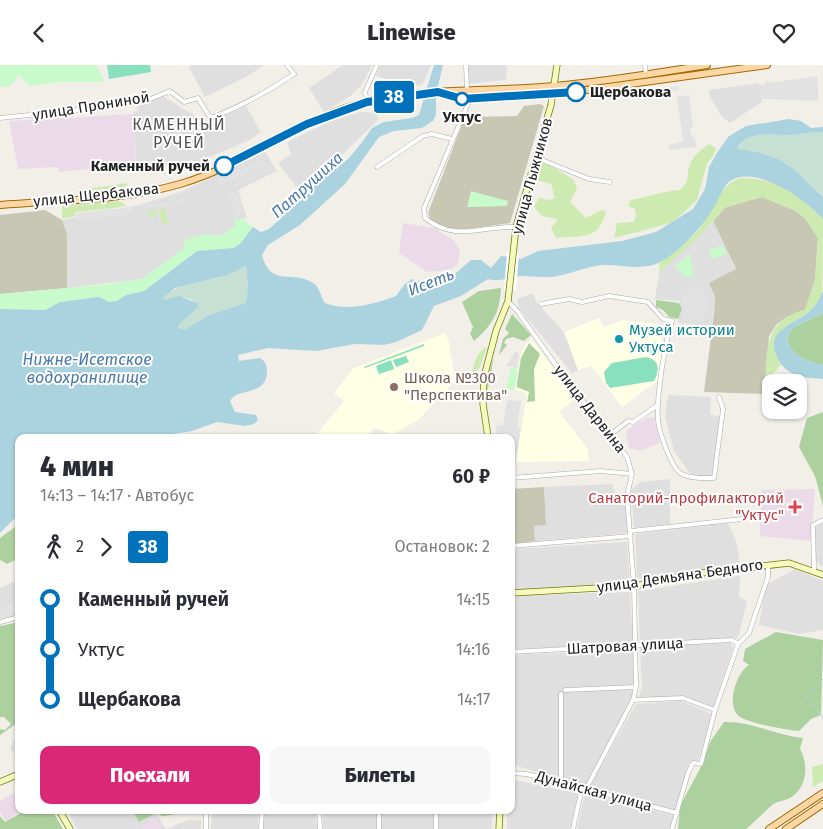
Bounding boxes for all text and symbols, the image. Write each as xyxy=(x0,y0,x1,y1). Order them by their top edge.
icon: back xyxy=(25,19,53,47)
text: Linewise xyxy=(367,19,456,46)
icon: heart xyxy=(770,19,798,47)
line badge: 38 xyxy=(372,81,416,113)
marker: Щербакова xyxy=(566,82,586,102)
place label: Щербакова xyxy=(590,83,671,101)
text: 38 xyxy=(384,86,404,108)
street label: улица Прониной xyxy=(31,88,151,124)
marker: Уктус xyxy=(455,92,469,106)
place label: Уктус xyxy=(442,108,482,126)
district label: КАМЕННЫЙ РУЧЕЙ xyxy=(132,115,226,152)
street label: улица Лыжников xyxy=(508,116,556,236)
water label: Патрушиха xyxy=(267,148,347,222)
marker: Каменный ручей xyxy=(214,156,234,176)
place label: Каменный ручей xyxy=(91,157,210,175)
street label: улица Щербакова xyxy=(32,179,160,211)
water label: Исеть xyxy=(405,264,457,300)
place label: Музей истории Уктуса xyxy=(629,321,735,356)
marker: Музей истории Уктуса xyxy=(613,333,625,345)
water label: Нижне-Исетское водохранилище xyxy=(22,350,152,387)
street label: улица Дарвина xyxy=(550,361,630,457)
place label: Школа №300 "Перспектива" xyxy=(404,369,507,404)
map controls xyxy=(762,374,807,419)
button: layers xyxy=(762,374,807,419)
marker: Школа №300 "Перспектива" xyxy=(388,381,400,393)
text: 4 мин xyxy=(40,450,114,483)
text: 60 ₽ xyxy=(452,465,490,488)
text: 14:13 – 14:17 · Автобус xyxy=(40,486,194,505)
place label: Санаторий-профилакторий "Уктус" xyxy=(588,489,784,524)
marker: Санаторий-профилакторий "Уктус" xyxy=(788,500,802,514)
icon: walk xyxy=(40,533,68,561)
icon: forward xyxy=(92,533,120,561)
text: 38 xyxy=(138,536,158,558)
text: 2 xyxy=(76,537,84,556)
text: Остановок: 2 xyxy=(394,537,490,556)
street label: улица Демьяна Бедного xyxy=(596,555,764,597)
text: Каменный ручей xyxy=(78,588,229,611)
text: 14:15 xyxy=(456,590,490,609)
street label: Шатровая улица xyxy=(566,634,684,658)
text: Уктус xyxy=(78,638,124,661)
text: 14:16 xyxy=(456,640,490,659)
text: Щербакова xyxy=(78,688,181,711)
text: 14:17 xyxy=(457,690,490,709)
button: Поехали xyxy=(40,746,260,804)
button: Билеты xyxy=(270,746,490,804)
street label: Дунайская улица xyxy=(533,767,654,815)

